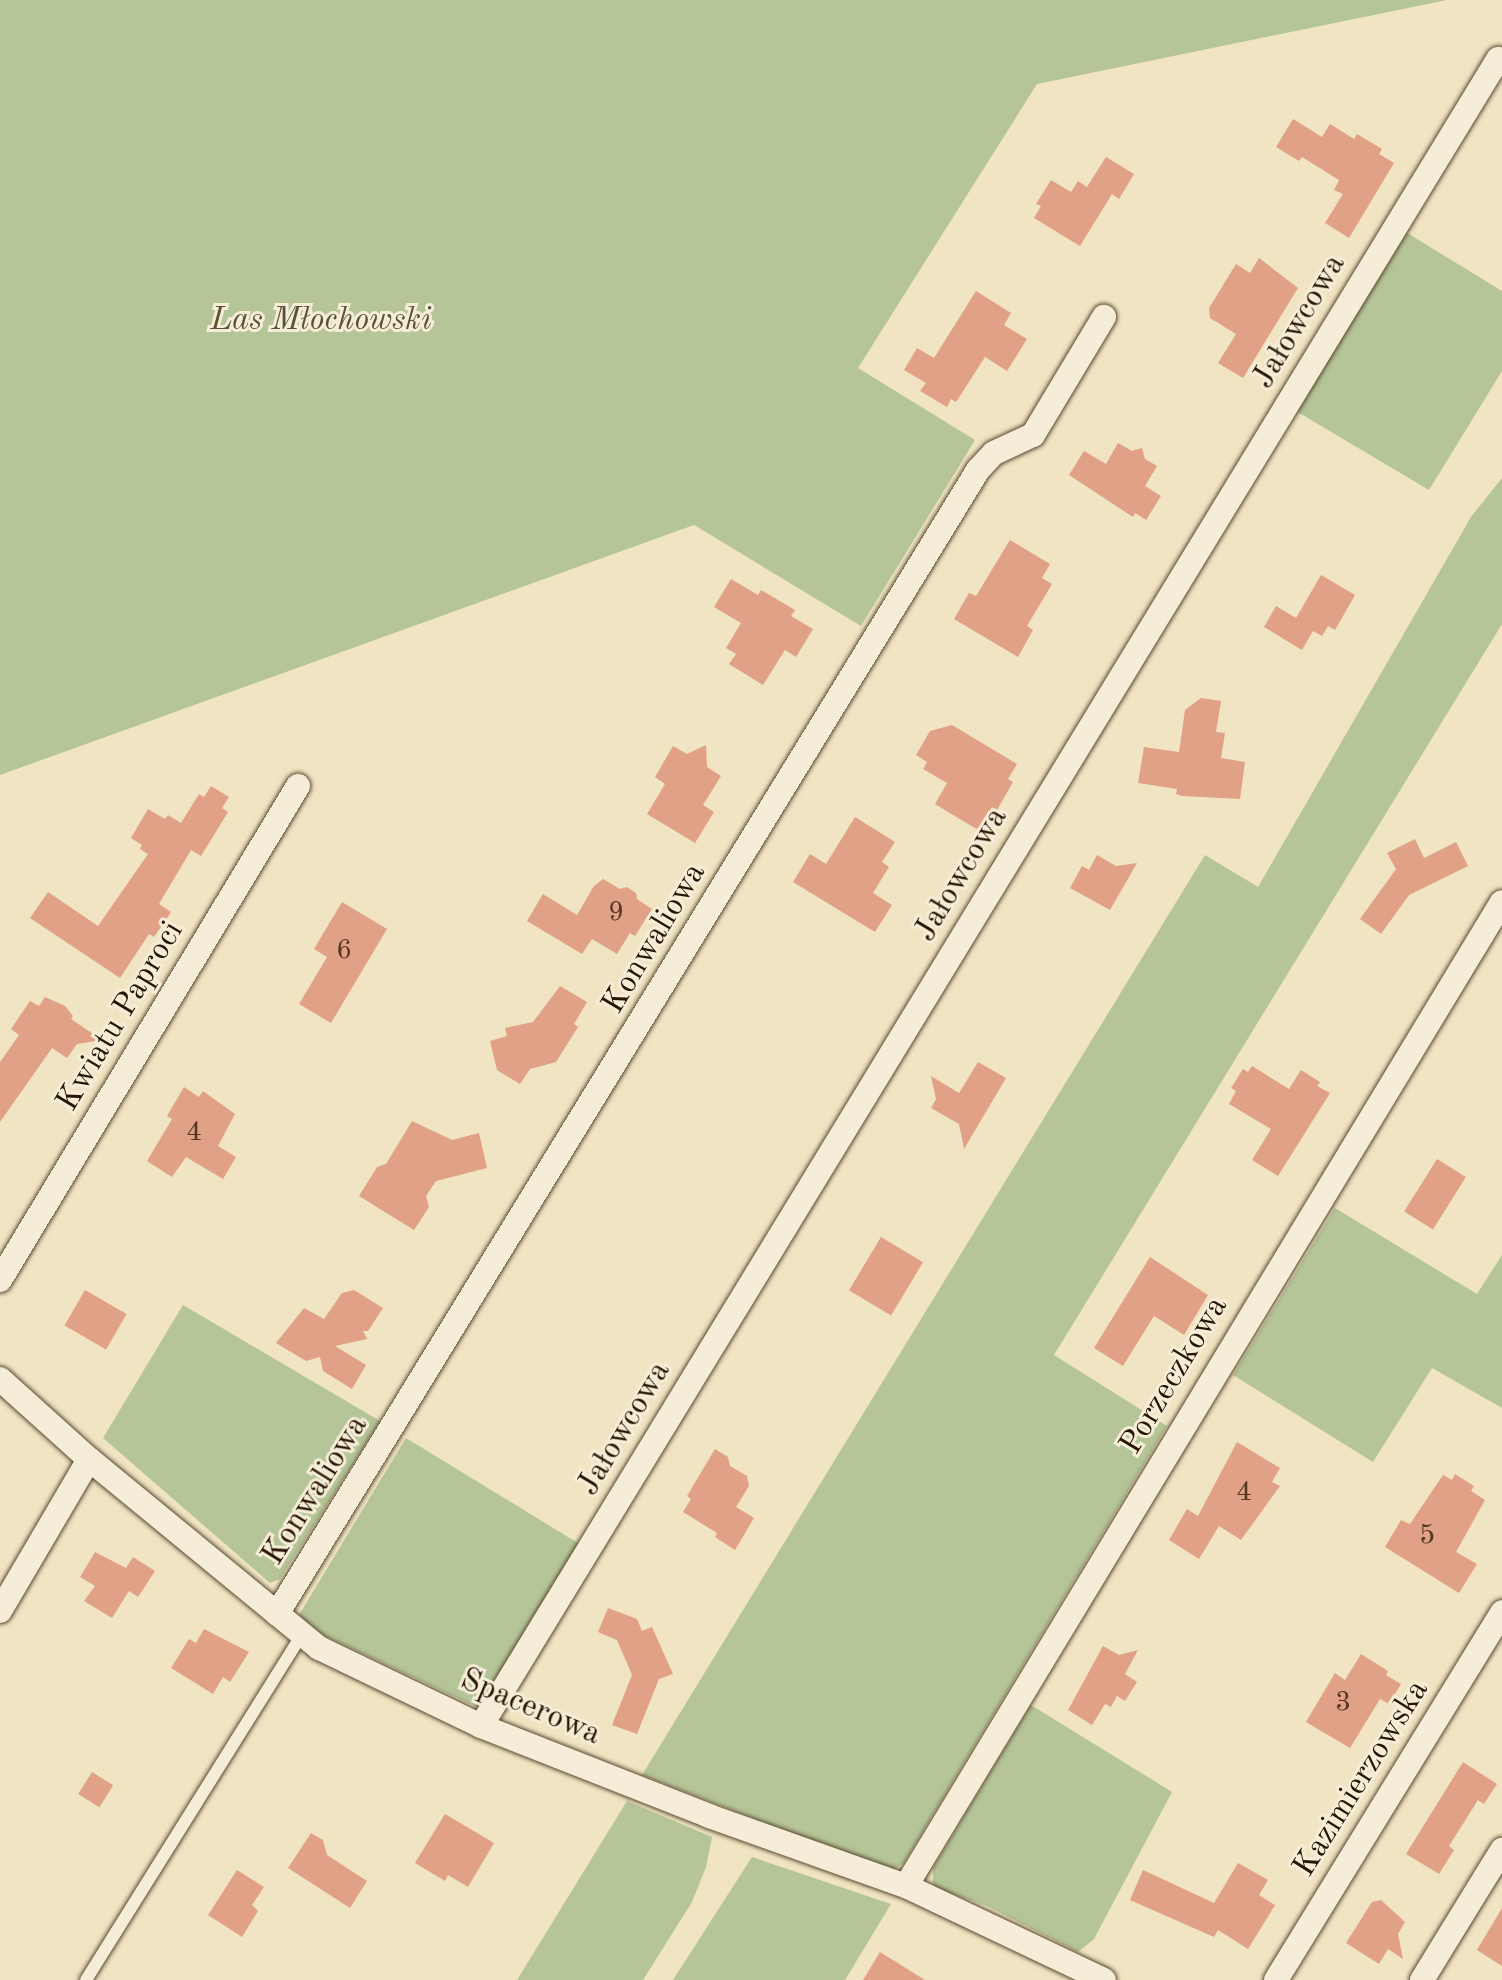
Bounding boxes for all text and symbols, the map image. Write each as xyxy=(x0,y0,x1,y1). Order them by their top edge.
street label: Jałowcowa xyxy=(1245,248,1355,396)
park label: Las Młochowski xyxy=(210,302,432,340)
street label: Jałowcowa xyxy=(907,801,1017,949)
street label: Konwaliowa xyxy=(595,857,715,1021)
house number: 9 xyxy=(608,896,624,930)
street label: Kwiatu Paproci xyxy=(49,915,193,1119)
house number: 6 xyxy=(336,934,352,968)
house number: 4 xyxy=(186,1116,202,1150)
street label: Porzeczkowa xyxy=(1113,1290,1237,1462)
street label: Jałowcowa xyxy=(570,1355,680,1503)
street label: Konwaliowa xyxy=(255,1409,377,1573)
house number: 4 xyxy=(1236,1476,1252,1510)
house number: 5 xyxy=(1419,1519,1435,1553)
street label: Spacerowa xyxy=(454,1661,606,1755)
street label: Kazimierzowska xyxy=(1286,1673,1438,1885)
house number: 3 xyxy=(1335,1686,1351,1720)

